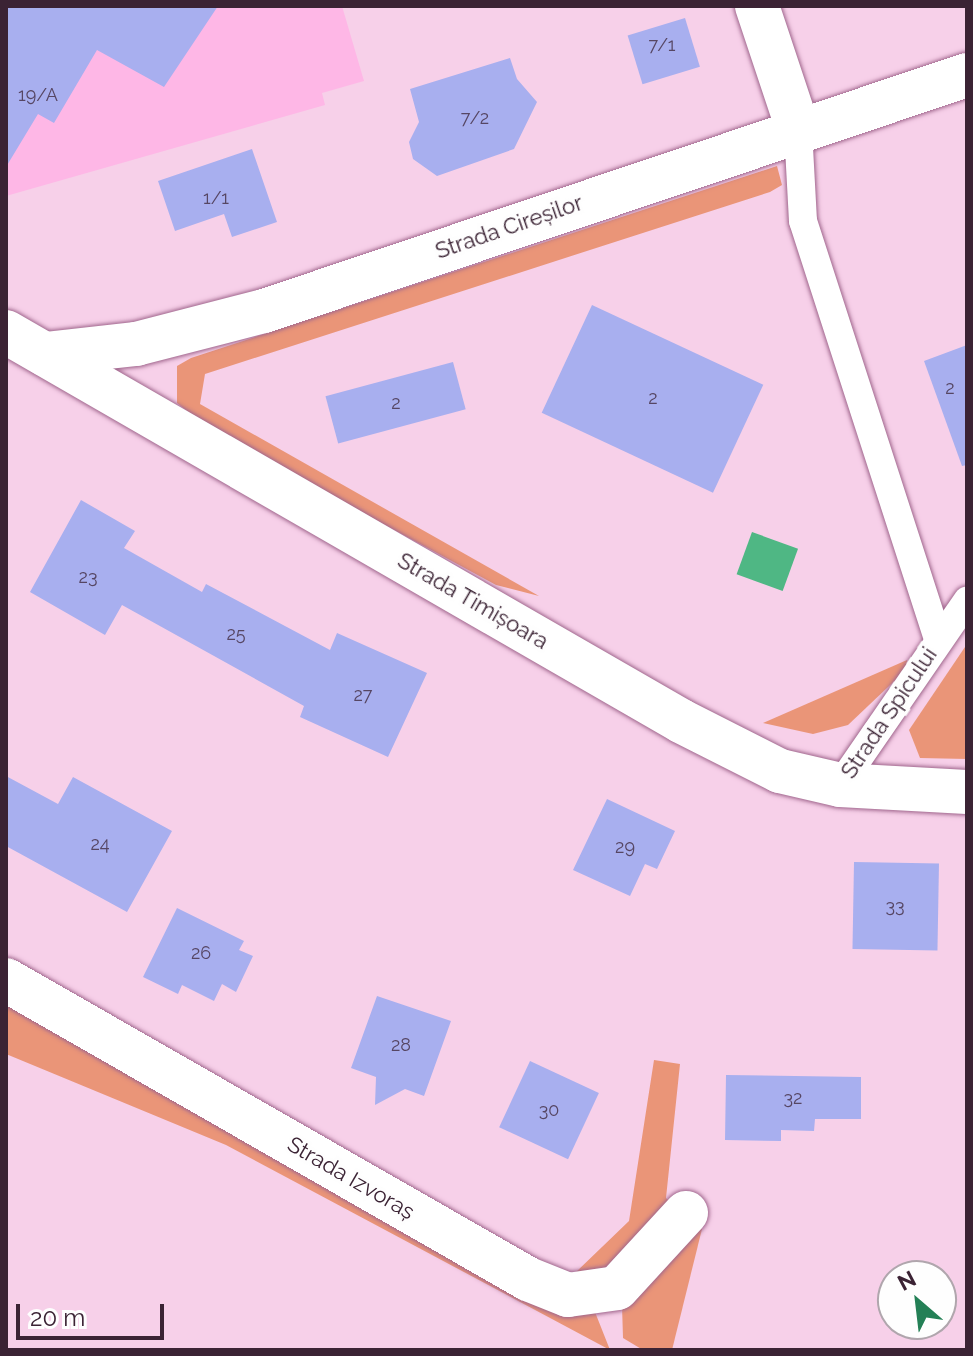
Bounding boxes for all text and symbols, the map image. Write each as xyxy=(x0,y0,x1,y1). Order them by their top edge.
house number: 7/1 xyxy=(649,34,675,56)
house number: 19/A xyxy=(18,84,58,106)
house number: 7/2 xyxy=(461,107,489,129)
house number: 1/1 xyxy=(203,187,229,209)
street label: Strada Cireșilor xyxy=(432,189,586,265)
house number: 2 xyxy=(945,377,955,399)
house number: 2 xyxy=(648,387,658,409)
house number: 2 xyxy=(391,392,401,414)
street label: Strada Timișoara xyxy=(393,547,553,655)
house number: 23 xyxy=(79,566,97,588)
house number: 25 xyxy=(226,623,246,645)
street label: Strada Spicului xyxy=(836,643,942,783)
house number: 27 xyxy=(353,684,373,706)
house number: 24 xyxy=(90,833,110,855)
house number: 29 xyxy=(615,836,635,858)
house number: 33 xyxy=(885,895,905,917)
house number: 26 xyxy=(191,942,211,964)
house number: 28 xyxy=(391,1034,411,1056)
house number: 32 xyxy=(784,1087,802,1109)
house number: 30 xyxy=(539,1099,559,1121)
street label: Strada Izvoraș xyxy=(283,1131,419,1225)
north arrow xyxy=(877,1260,957,1340)
text: N xyxy=(893,1265,920,1296)
scale bar xyxy=(20,1288,168,1338)
text: 20 m xyxy=(30,1303,85,1332)

